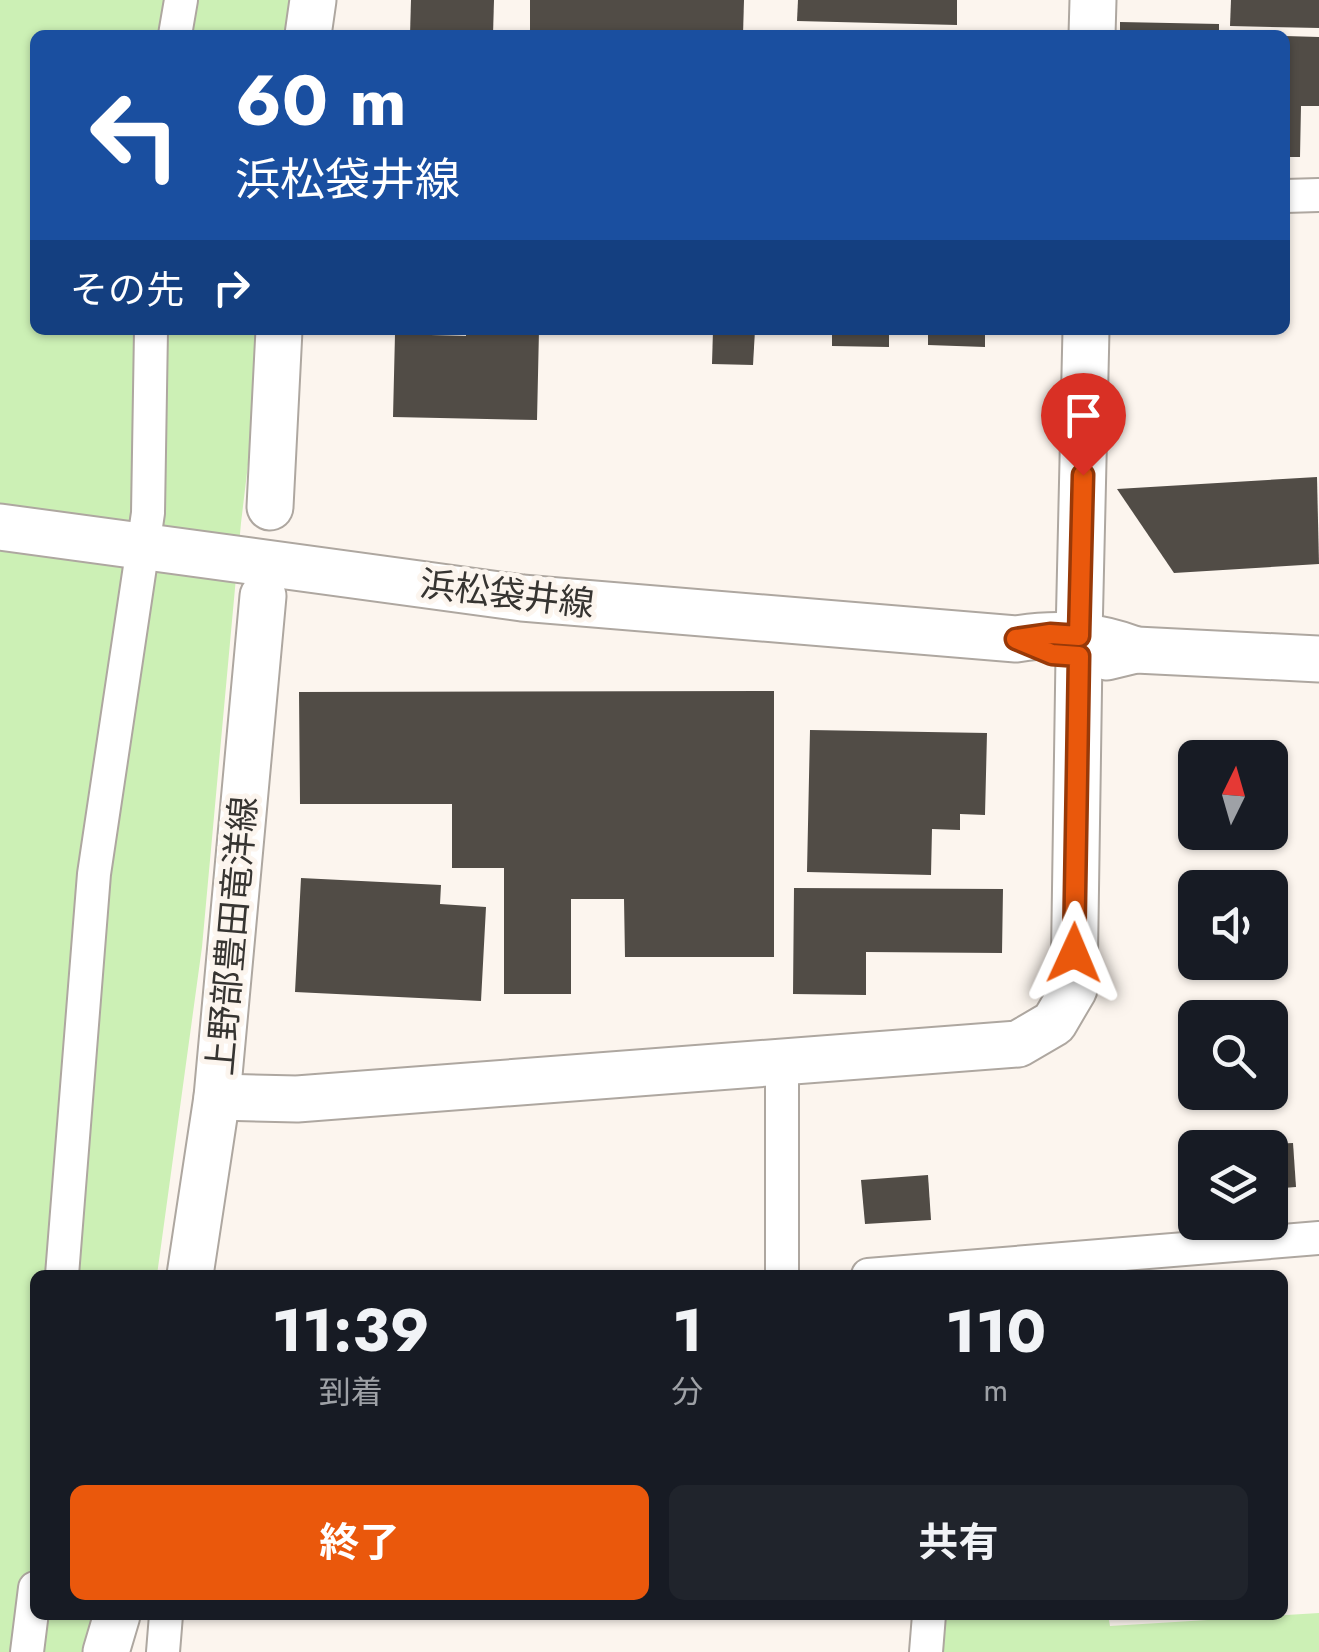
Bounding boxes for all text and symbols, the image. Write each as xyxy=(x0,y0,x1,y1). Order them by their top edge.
text: 60 m xyxy=(235,50,407,151)
icon: left xyxy=(70,70,200,200)
text: 浜松袋井線 xyxy=(235,147,460,212)
icon: right xyxy=(204,260,259,315)
text: その先 xyxy=(70,262,184,317)
pin xyxy=(1041,373,1126,476)
icon: arrive xyxy=(1056,388,1111,443)
street label: 浜松袋井線 xyxy=(417,559,597,629)
north arrow xyxy=(1178,740,1288,850)
map controls xyxy=(1178,740,1288,1240)
street label: 上野部豊田竜洋線 xyxy=(195,794,269,1078)
button: sound xyxy=(1178,870,1288,980)
position arrow xyxy=(1022,901,1126,1005)
button: search xyxy=(1178,1000,1288,1110)
button: layers xyxy=(1178,1130,1288,1240)
text: 11:39 xyxy=(272,1287,430,1374)
text: 1 xyxy=(672,1287,703,1374)
text: 110 xyxy=(945,1288,1046,1375)
text: m xyxy=(983,1367,1008,1413)
text: 到着 xyxy=(319,1369,383,1415)
text: 分 xyxy=(671,1369,703,1415)
button: 終了 xyxy=(70,1485,649,1600)
button: 共有 xyxy=(669,1485,1248,1600)

